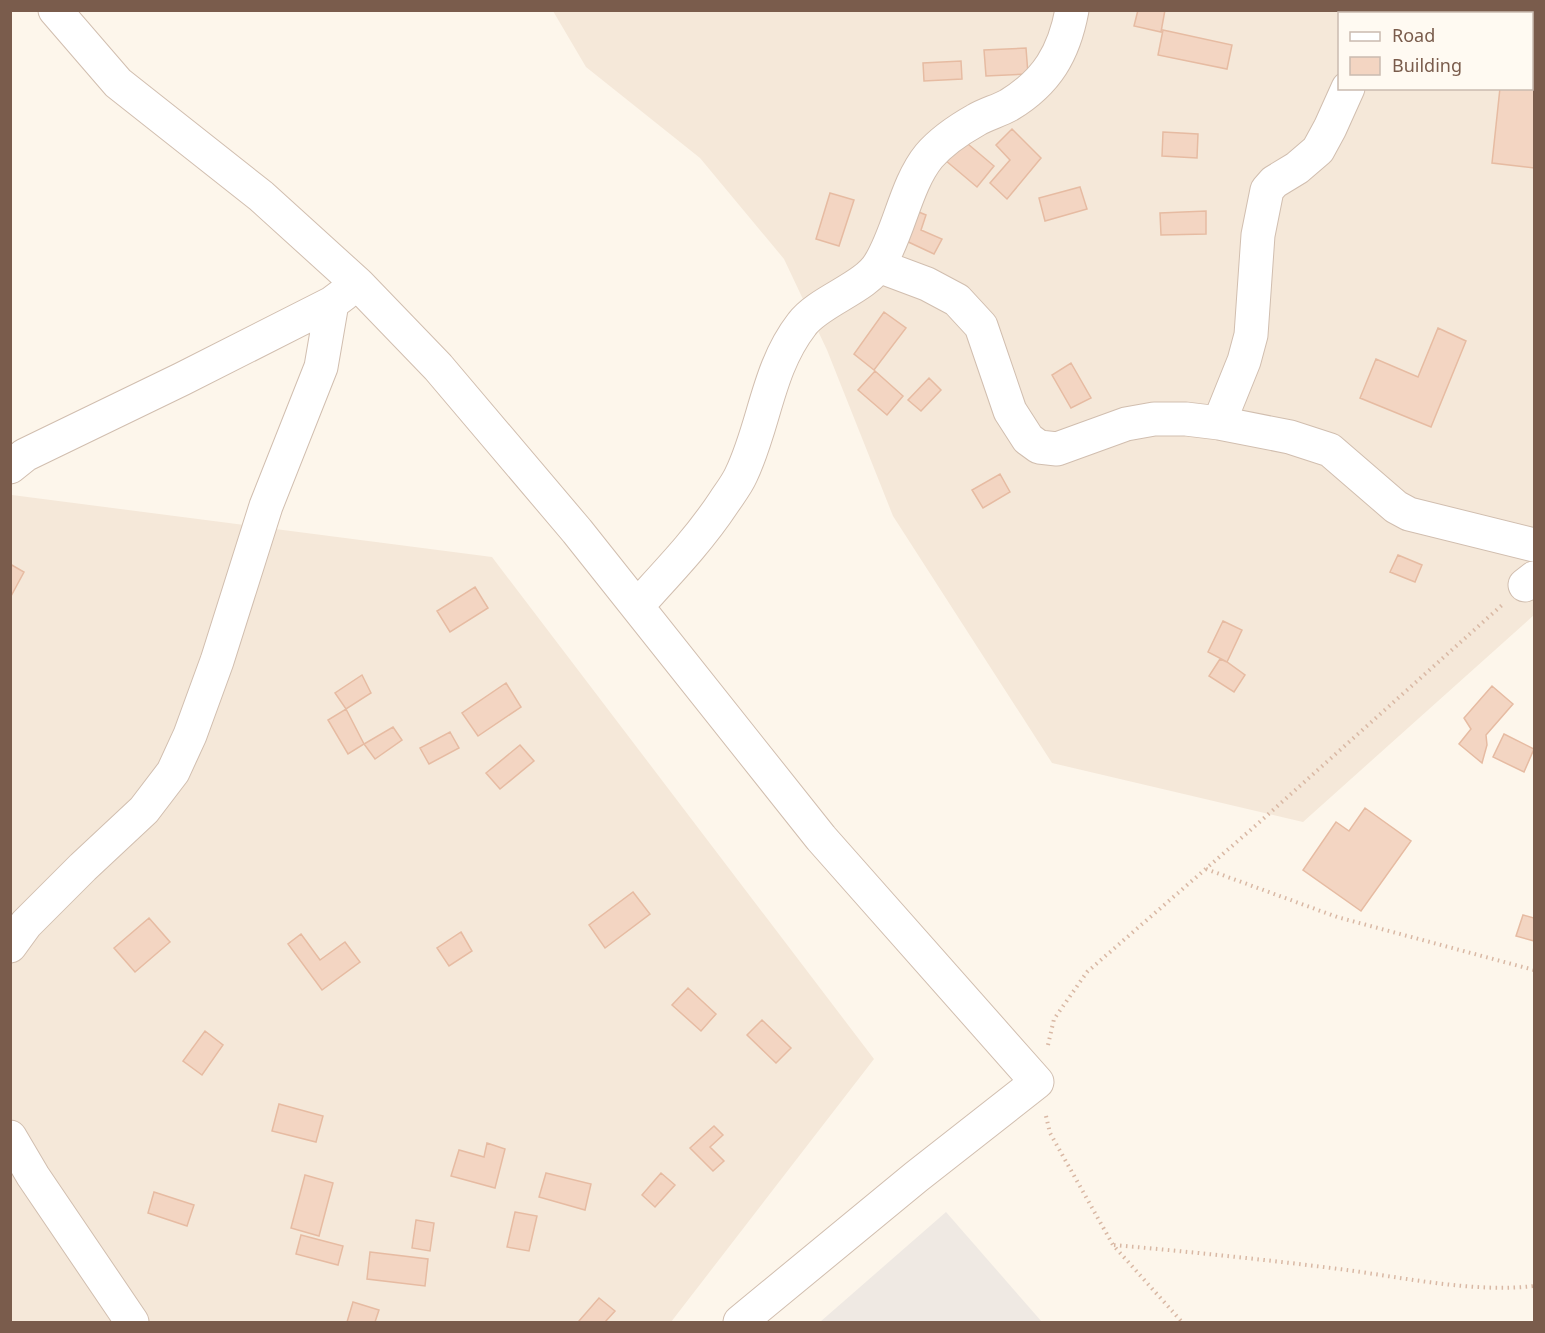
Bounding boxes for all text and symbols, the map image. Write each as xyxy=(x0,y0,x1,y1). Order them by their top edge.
legend xyxy=(1338,12,1533,90)
text: Road xyxy=(1392,23,1435,47)
text: Building xyxy=(1392,53,1462,77)

